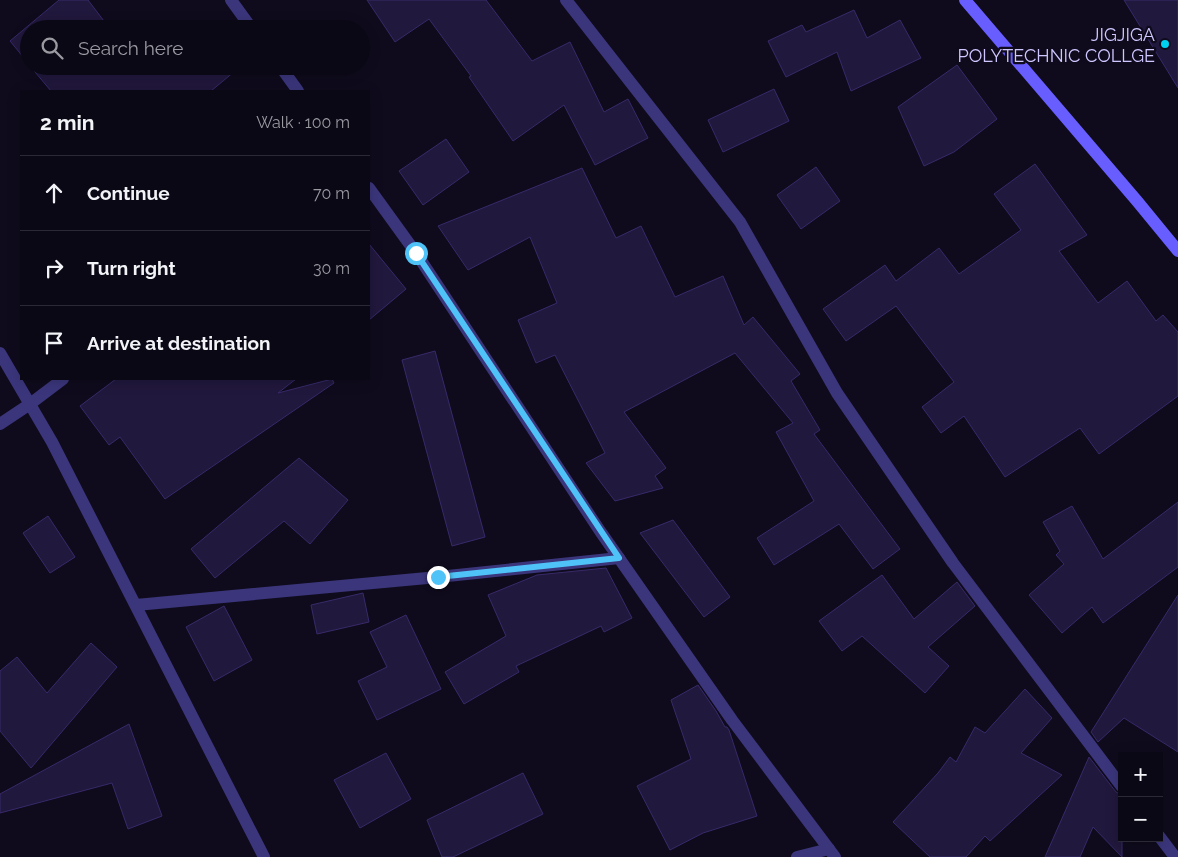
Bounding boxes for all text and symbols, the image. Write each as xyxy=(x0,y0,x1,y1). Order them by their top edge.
search box xyxy=(20,20,370,75)
place label: JIGJIGA POLYTECHNIC COLLGE xyxy=(957,24,1155,66)
icon: search xyxy=(38,34,66,62)
text: Search here xyxy=(78,37,184,59)
marker: JIGJIGA POLYTECHNIC COLLGE xyxy=(1159,38,1171,50)
text: 2 min xyxy=(40,110,94,135)
text: Walk · 100 m xyxy=(256,113,350,132)
icon: ahead xyxy=(40,179,68,207)
text: Continue xyxy=(87,182,170,204)
text: 70 m xyxy=(313,184,350,203)
route start xyxy=(405,242,428,265)
icon: right xyxy=(40,254,68,282)
text: Turn right xyxy=(87,257,176,279)
text: 30 m xyxy=(313,259,350,278)
icon: arrive xyxy=(40,329,68,357)
text: Arrive at destination xyxy=(87,332,271,354)
route end xyxy=(427,566,450,589)
map controls xyxy=(1118,752,1163,842)
button: + xyxy=(1118,752,1163,797)
button: − xyxy=(1118,797,1163,842)

